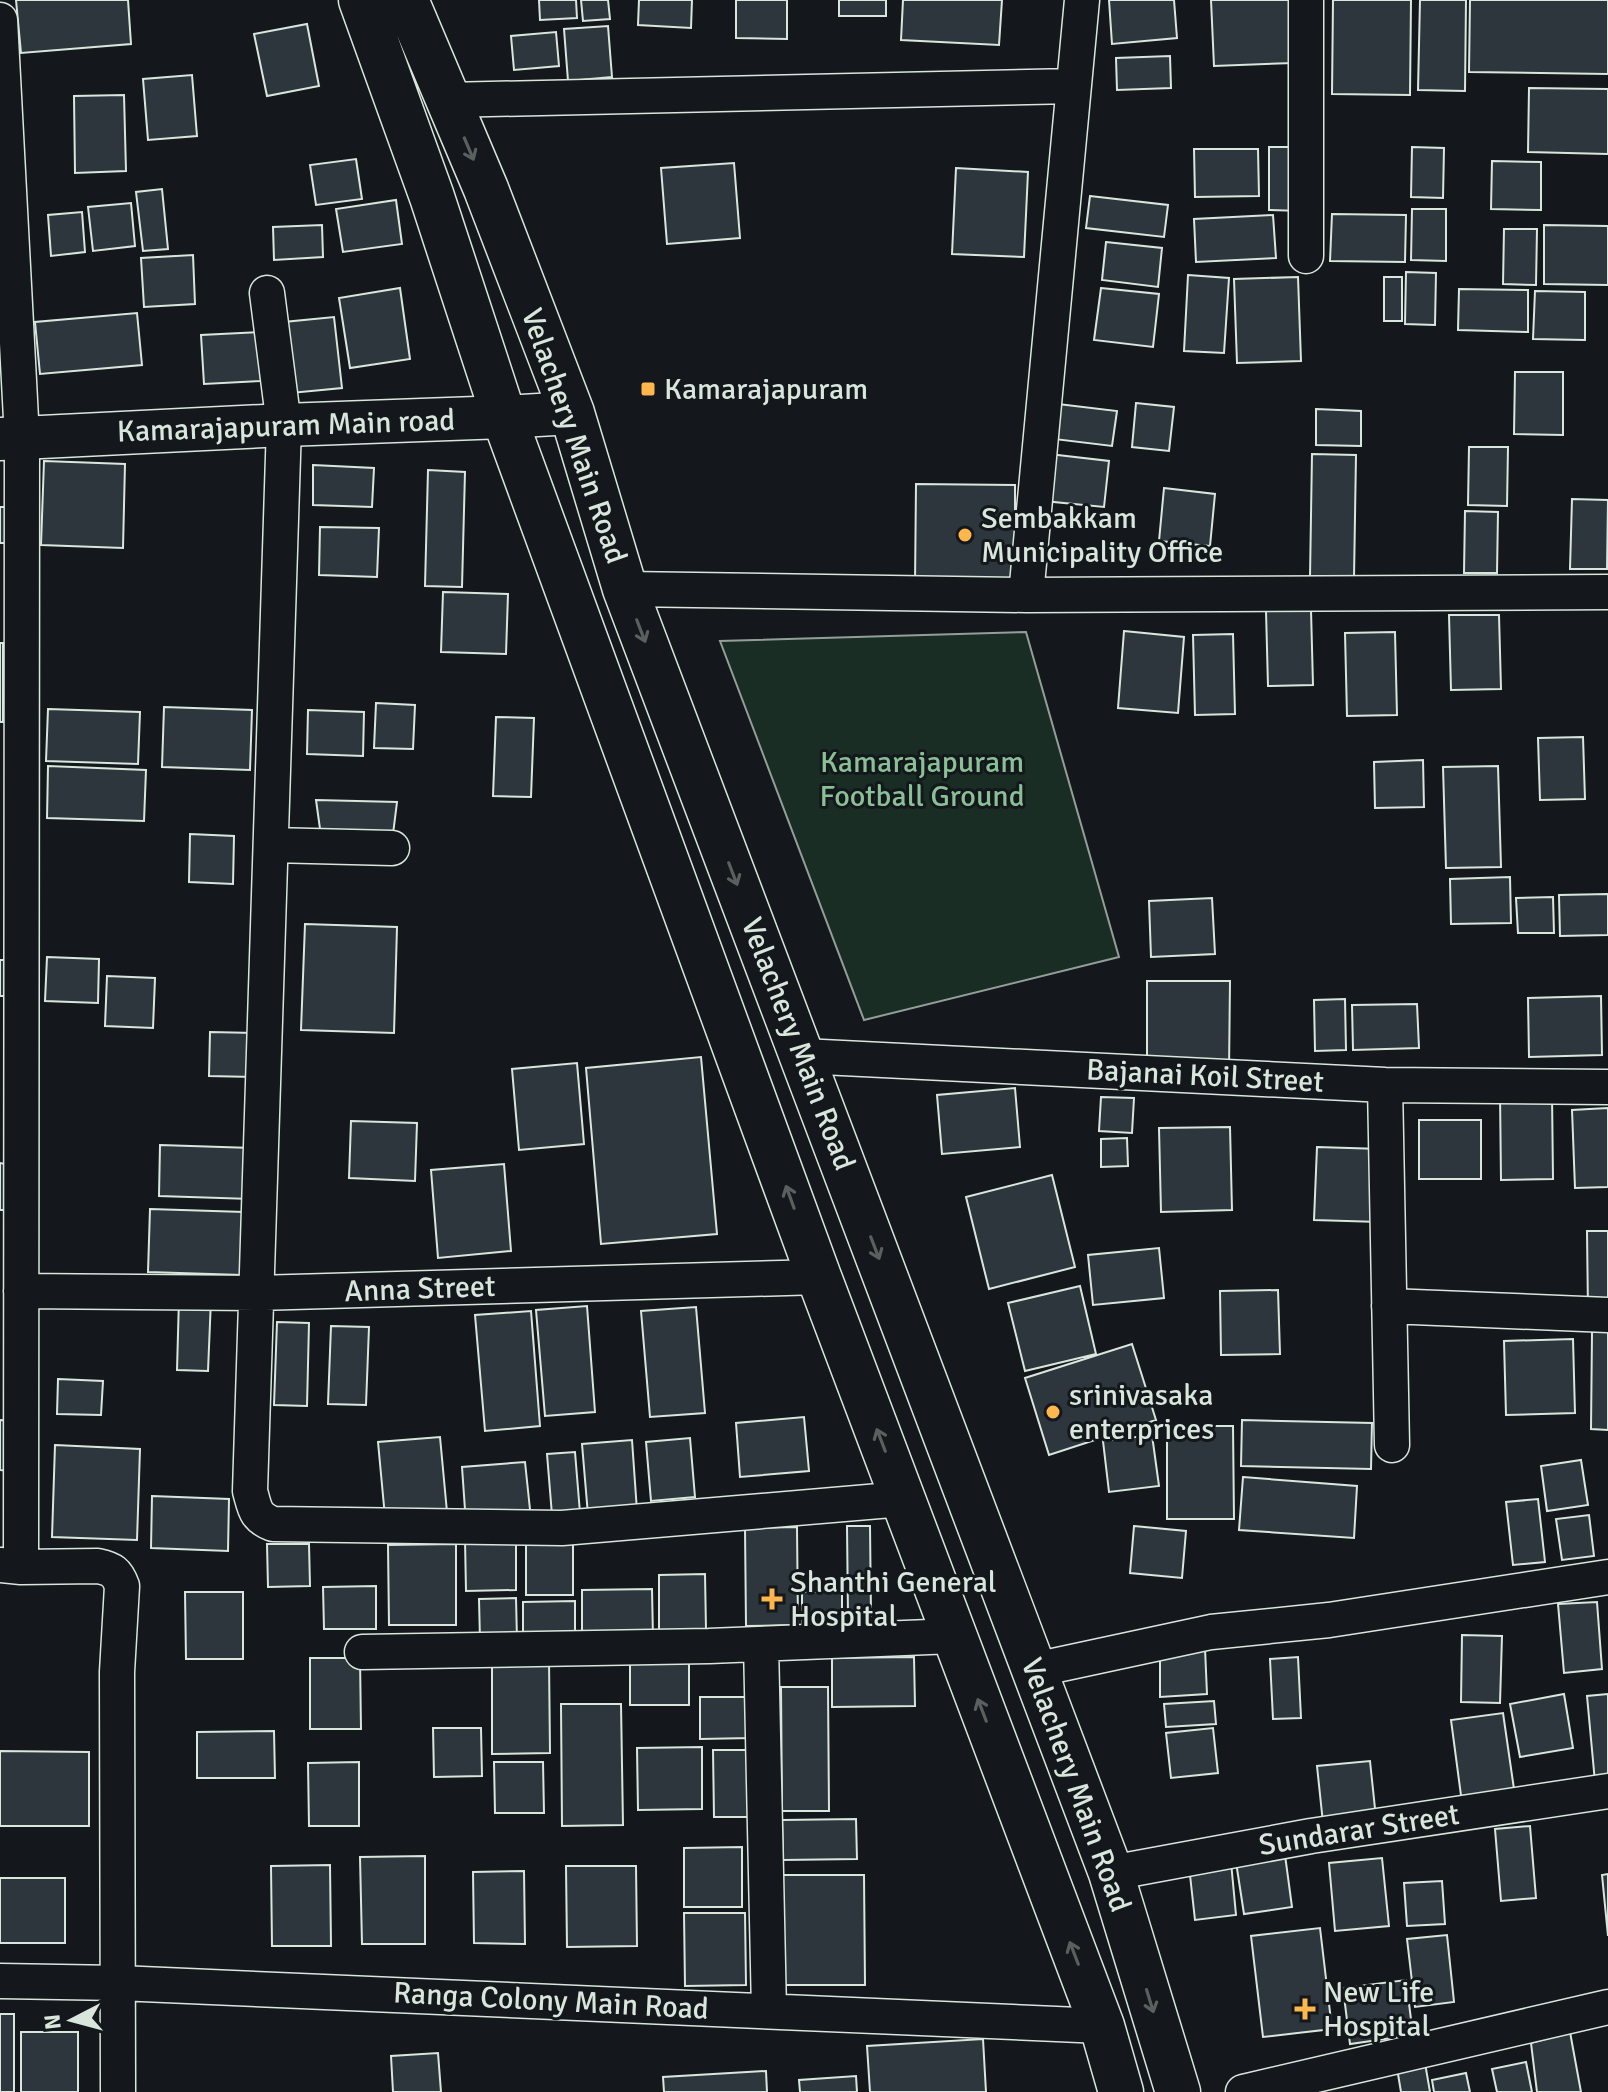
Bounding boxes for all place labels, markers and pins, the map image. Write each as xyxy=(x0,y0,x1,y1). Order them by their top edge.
place label: Kamarajapuram xyxy=(664,371,868,408)
marker: Kamarajapuram xyxy=(639,380,657,398)
place label: Sembakkam Municipality Office xyxy=(981,500,1223,571)
marker: Sembakkam Municipality Office xyxy=(956,526,974,544)
place label: srinivasaka enterprices xyxy=(1069,1377,1214,1448)
marker: srinivasaka enterprices xyxy=(1044,1403,1062,1421)
place label: Shanthi General Hospital xyxy=(790,1564,997,1635)
marker: Shanthi General Hospital xyxy=(761,1588,783,1610)
place label: New Life Hospital xyxy=(1323,1974,1434,2045)
marker: New Life Hospital xyxy=(1294,1998,1316,2020)

